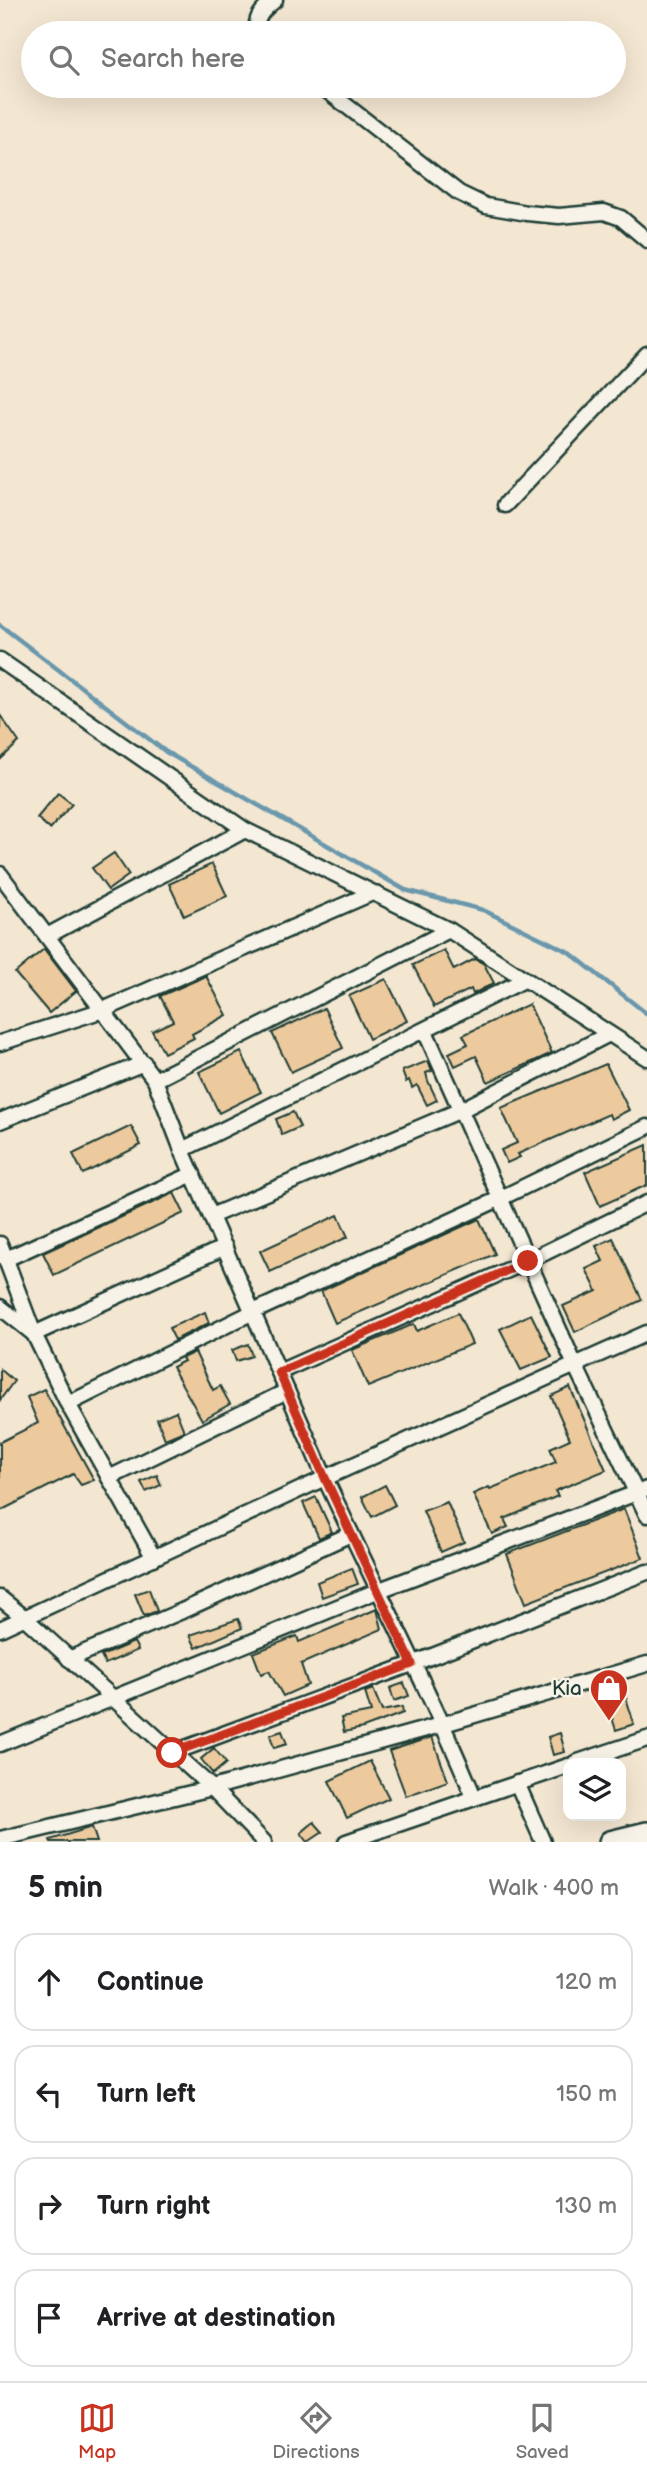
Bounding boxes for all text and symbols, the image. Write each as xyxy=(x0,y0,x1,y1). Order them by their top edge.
search box xyxy=(21,21,626,98)
icon: search xyxy=(45,41,83,79)
text: Search here xyxy=(101,44,245,75)
route end xyxy=(512,1245,543,1276)
shop icon: Kia xyxy=(588,1667,630,1722)
place label: Kia xyxy=(552,1676,582,1701)
route start xyxy=(156,1737,187,1768)
map controls xyxy=(563,1758,626,1821)
button: layers xyxy=(563,1758,626,1821)
text: 5 min xyxy=(28,1870,103,1906)
text: Walk · 400 m xyxy=(489,1874,619,1902)
icon: ahead xyxy=(30,1963,68,2001)
text: Continue xyxy=(97,1967,204,1998)
text: 120 m xyxy=(556,1968,617,1996)
icon: left xyxy=(30,2075,68,2113)
text: Turn left xyxy=(97,2079,196,2110)
text: 150 m xyxy=(556,2080,617,2108)
icon: right xyxy=(30,2187,68,2225)
text: Turn right xyxy=(97,2191,210,2222)
text: 130 m xyxy=(555,2192,617,2220)
icon: arrive xyxy=(30,2299,68,2337)
text: Arrive at destination xyxy=(97,2303,336,2334)
tab: Map xyxy=(78,2399,116,2464)
tab: Directions xyxy=(272,2399,360,2464)
tab: Saved xyxy=(516,2399,569,2464)

